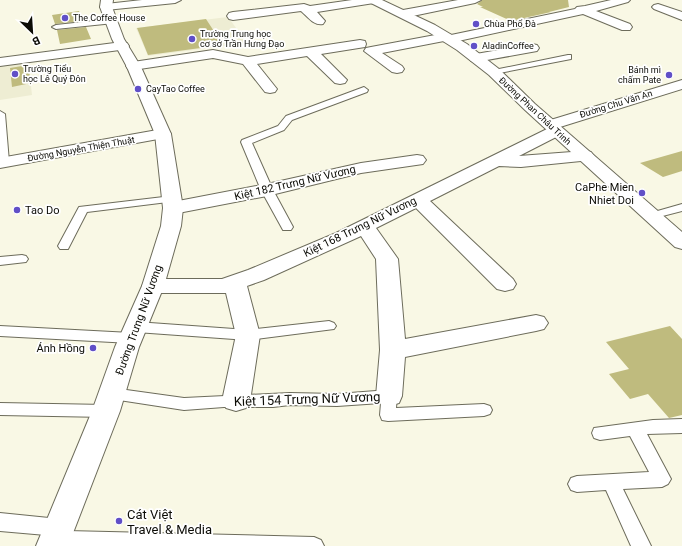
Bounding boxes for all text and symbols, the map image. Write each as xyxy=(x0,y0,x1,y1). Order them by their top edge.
north arrow xyxy=(12,12,52,52)
marker: The Coffee House xyxy=(60,13,70,23)
place label: The Coffee House xyxy=(73,13,145,23)
marker: Chùa Phổ Đà xyxy=(471,19,481,29)
place label: Chùa Phổ Đà xyxy=(484,19,536,29)
place label: Trường Trung học cơ sở Trần Hưng Đạo xyxy=(200,29,284,49)
text: B xyxy=(30,33,42,48)
marker: Trường Trung học cơ sở Trần Hưng Đạo xyxy=(187,34,197,44)
marker: AladinCoffee xyxy=(469,41,479,51)
place label: AladinCoffee xyxy=(482,41,534,51)
place label: Trường Tiểu học Lê Quý Đôn xyxy=(23,64,86,84)
place label: Bánh mì chấm Pate xyxy=(618,65,661,85)
marker: Trường Tiểu học Lê Quý Đôn xyxy=(10,69,20,79)
marker: Bánh mì chấm Pate xyxy=(664,70,674,80)
street label: Đường Phan Châu Trinh xyxy=(497,75,573,147)
marker: CayTao Coffee xyxy=(133,84,143,94)
place label: CayTao Coffee xyxy=(146,84,205,94)
street label: Đường Chu Văn An xyxy=(578,88,654,120)
street label: Đường Nguyễn Thiện Thuật xyxy=(27,135,136,163)
street label: Kiệt 182 Trưng Nữ Vương xyxy=(233,163,357,203)
place label: CaPhe Mien Nhiet Doi xyxy=(575,181,634,207)
marker: CaPhe Mien Nhiet Doi xyxy=(637,188,647,198)
street label: Kiệt 168 Trưng Nữ Vương xyxy=(301,194,419,260)
place label: Tao Do xyxy=(25,204,59,217)
marker: Tao Do xyxy=(12,205,22,215)
street label: Đường Trưng Nữ Vương xyxy=(113,263,165,377)
place label: Ánh Hồng xyxy=(37,342,85,355)
marker: Ánh Hồng xyxy=(88,343,98,353)
street label: Kiệt 154 Trưng Nữ Vương xyxy=(233,389,381,409)
place label: Cát Việt Travel & Media xyxy=(127,507,212,537)
marker: Cát Việt Travel & Media xyxy=(114,516,124,526)

